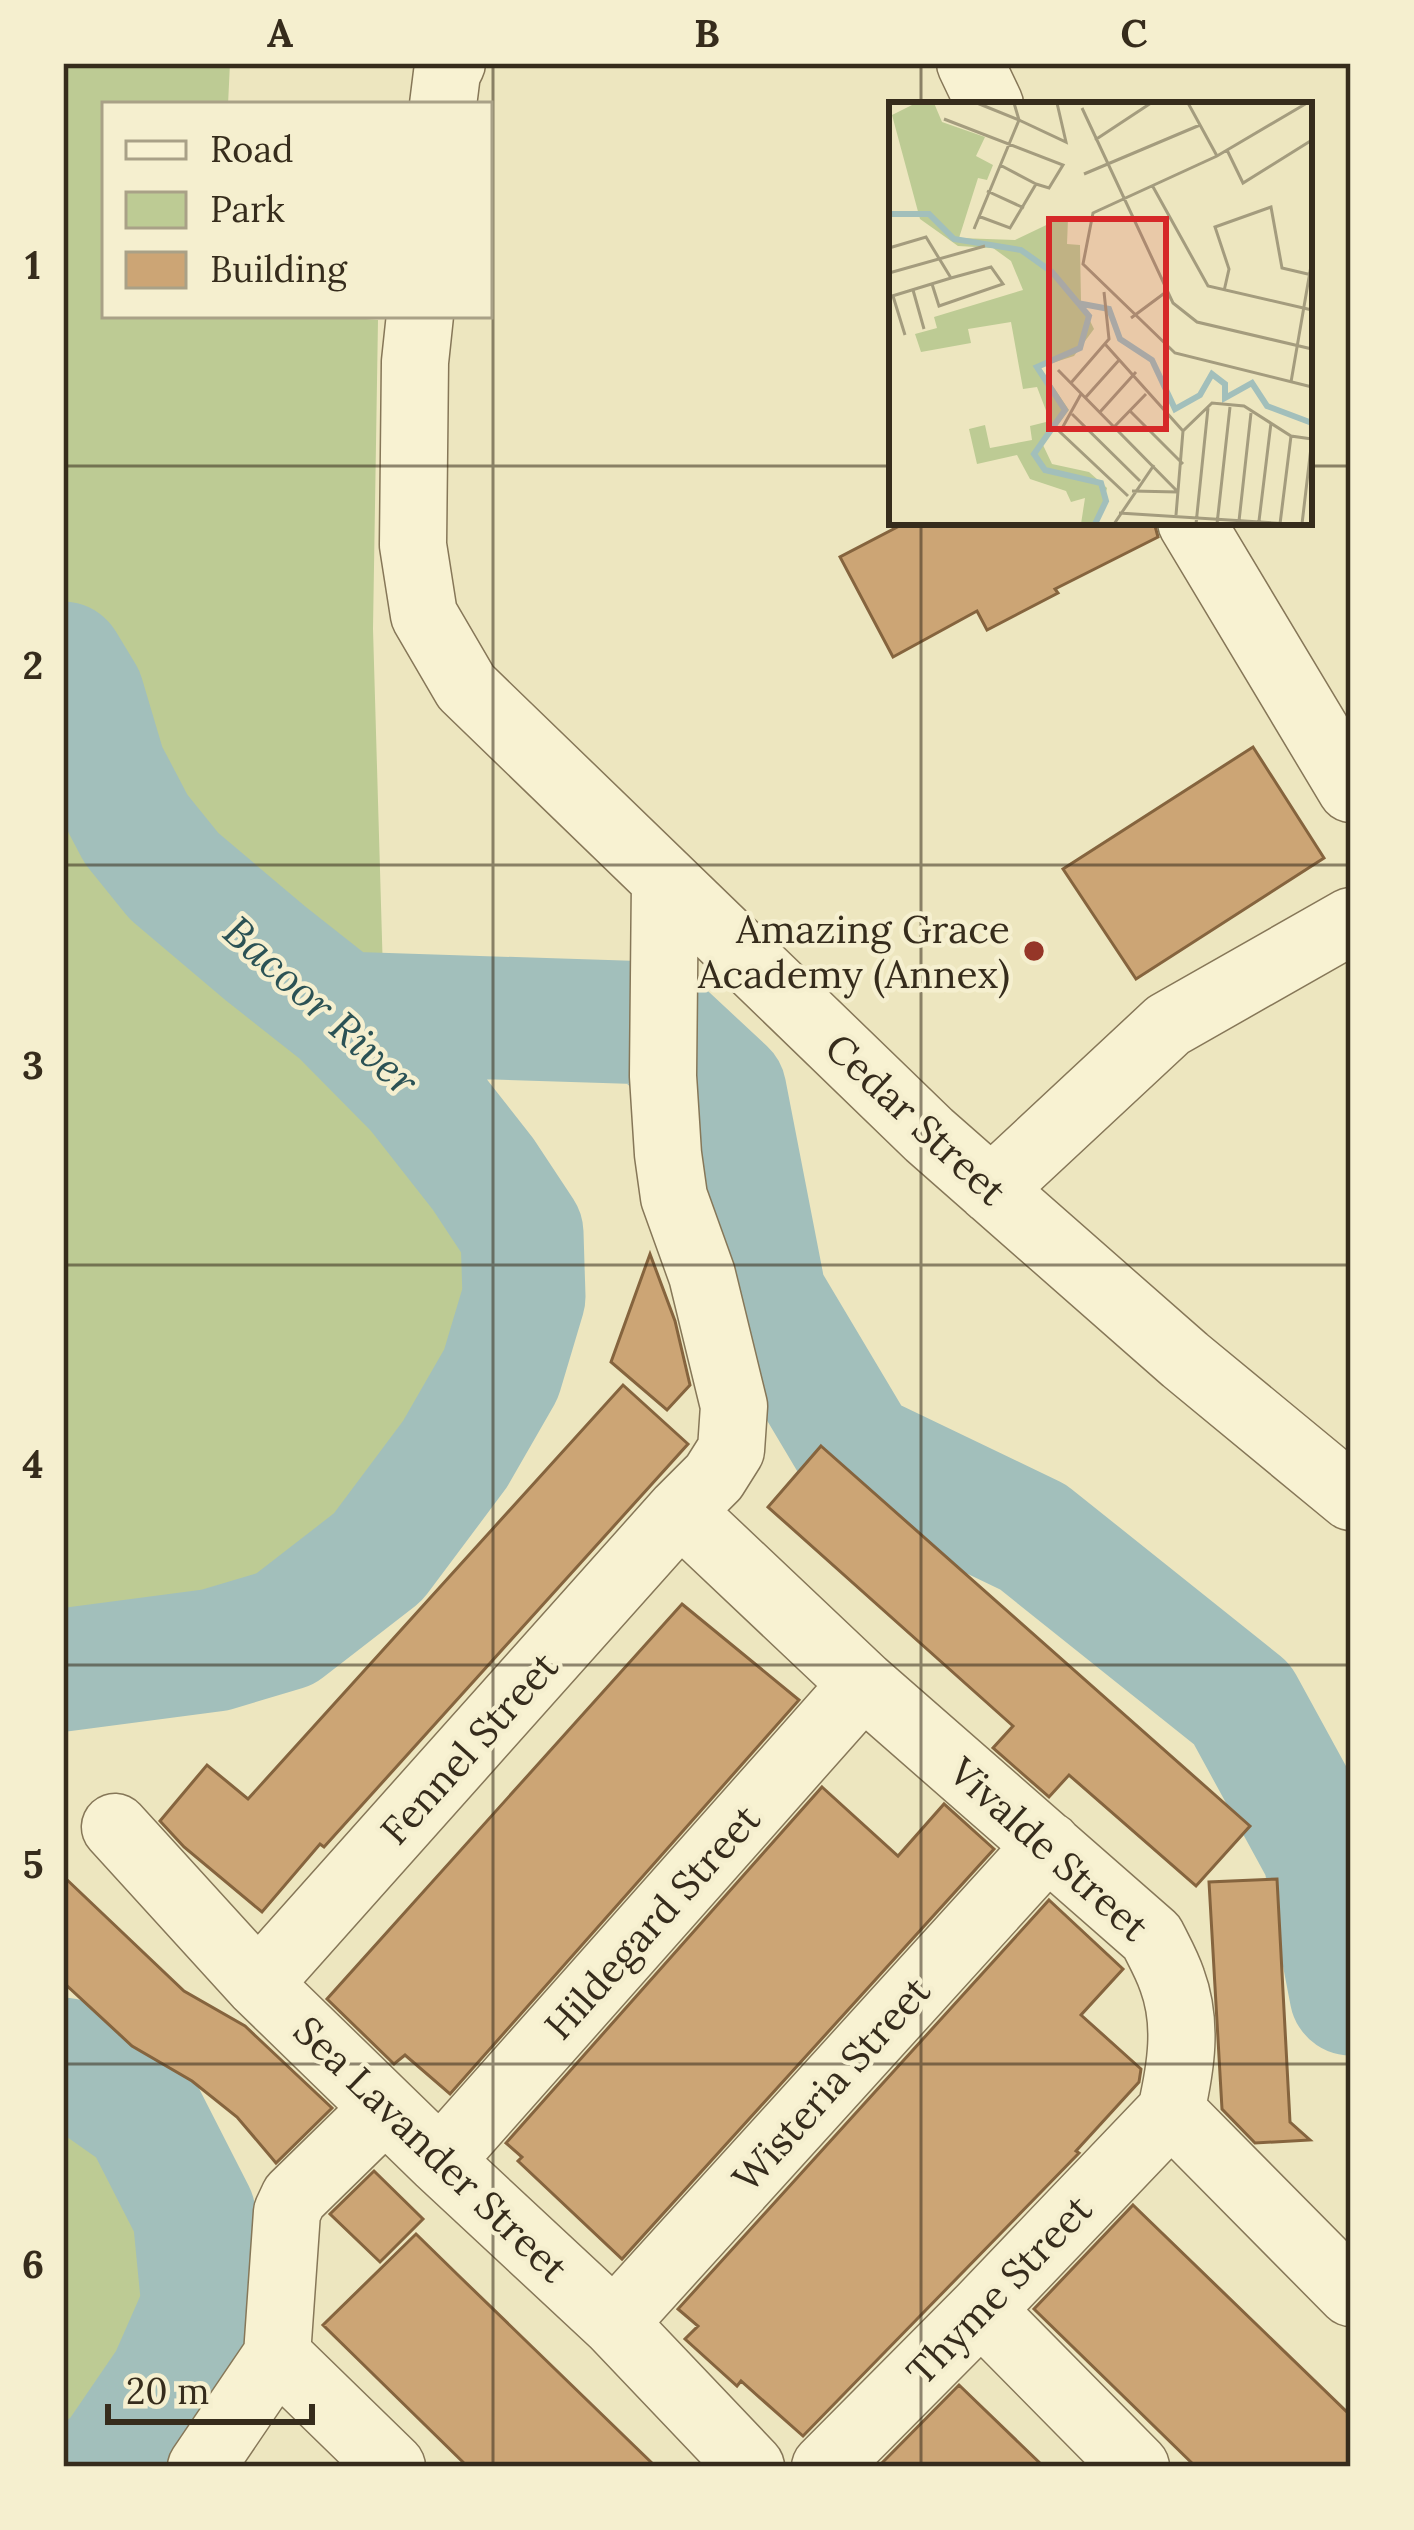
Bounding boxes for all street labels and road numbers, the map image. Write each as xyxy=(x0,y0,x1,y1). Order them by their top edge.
street label: Cedar Street xyxy=(815,1023,1017,1215)
street label: Fennel Street xyxy=(370,1641,568,1855)
street label: Vivalde Street xyxy=(938,1746,1159,1952)
street label: Hildegard Street xyxy=(534,1794,770,2050)
street label: Wisteria Street xyxy=(721,1966,941,2202)
street label: Sea Lavander Street xyxy=(283,2005,579,2293)
street label: Thyme Street xyxy=(896,2184,1102,2396)

